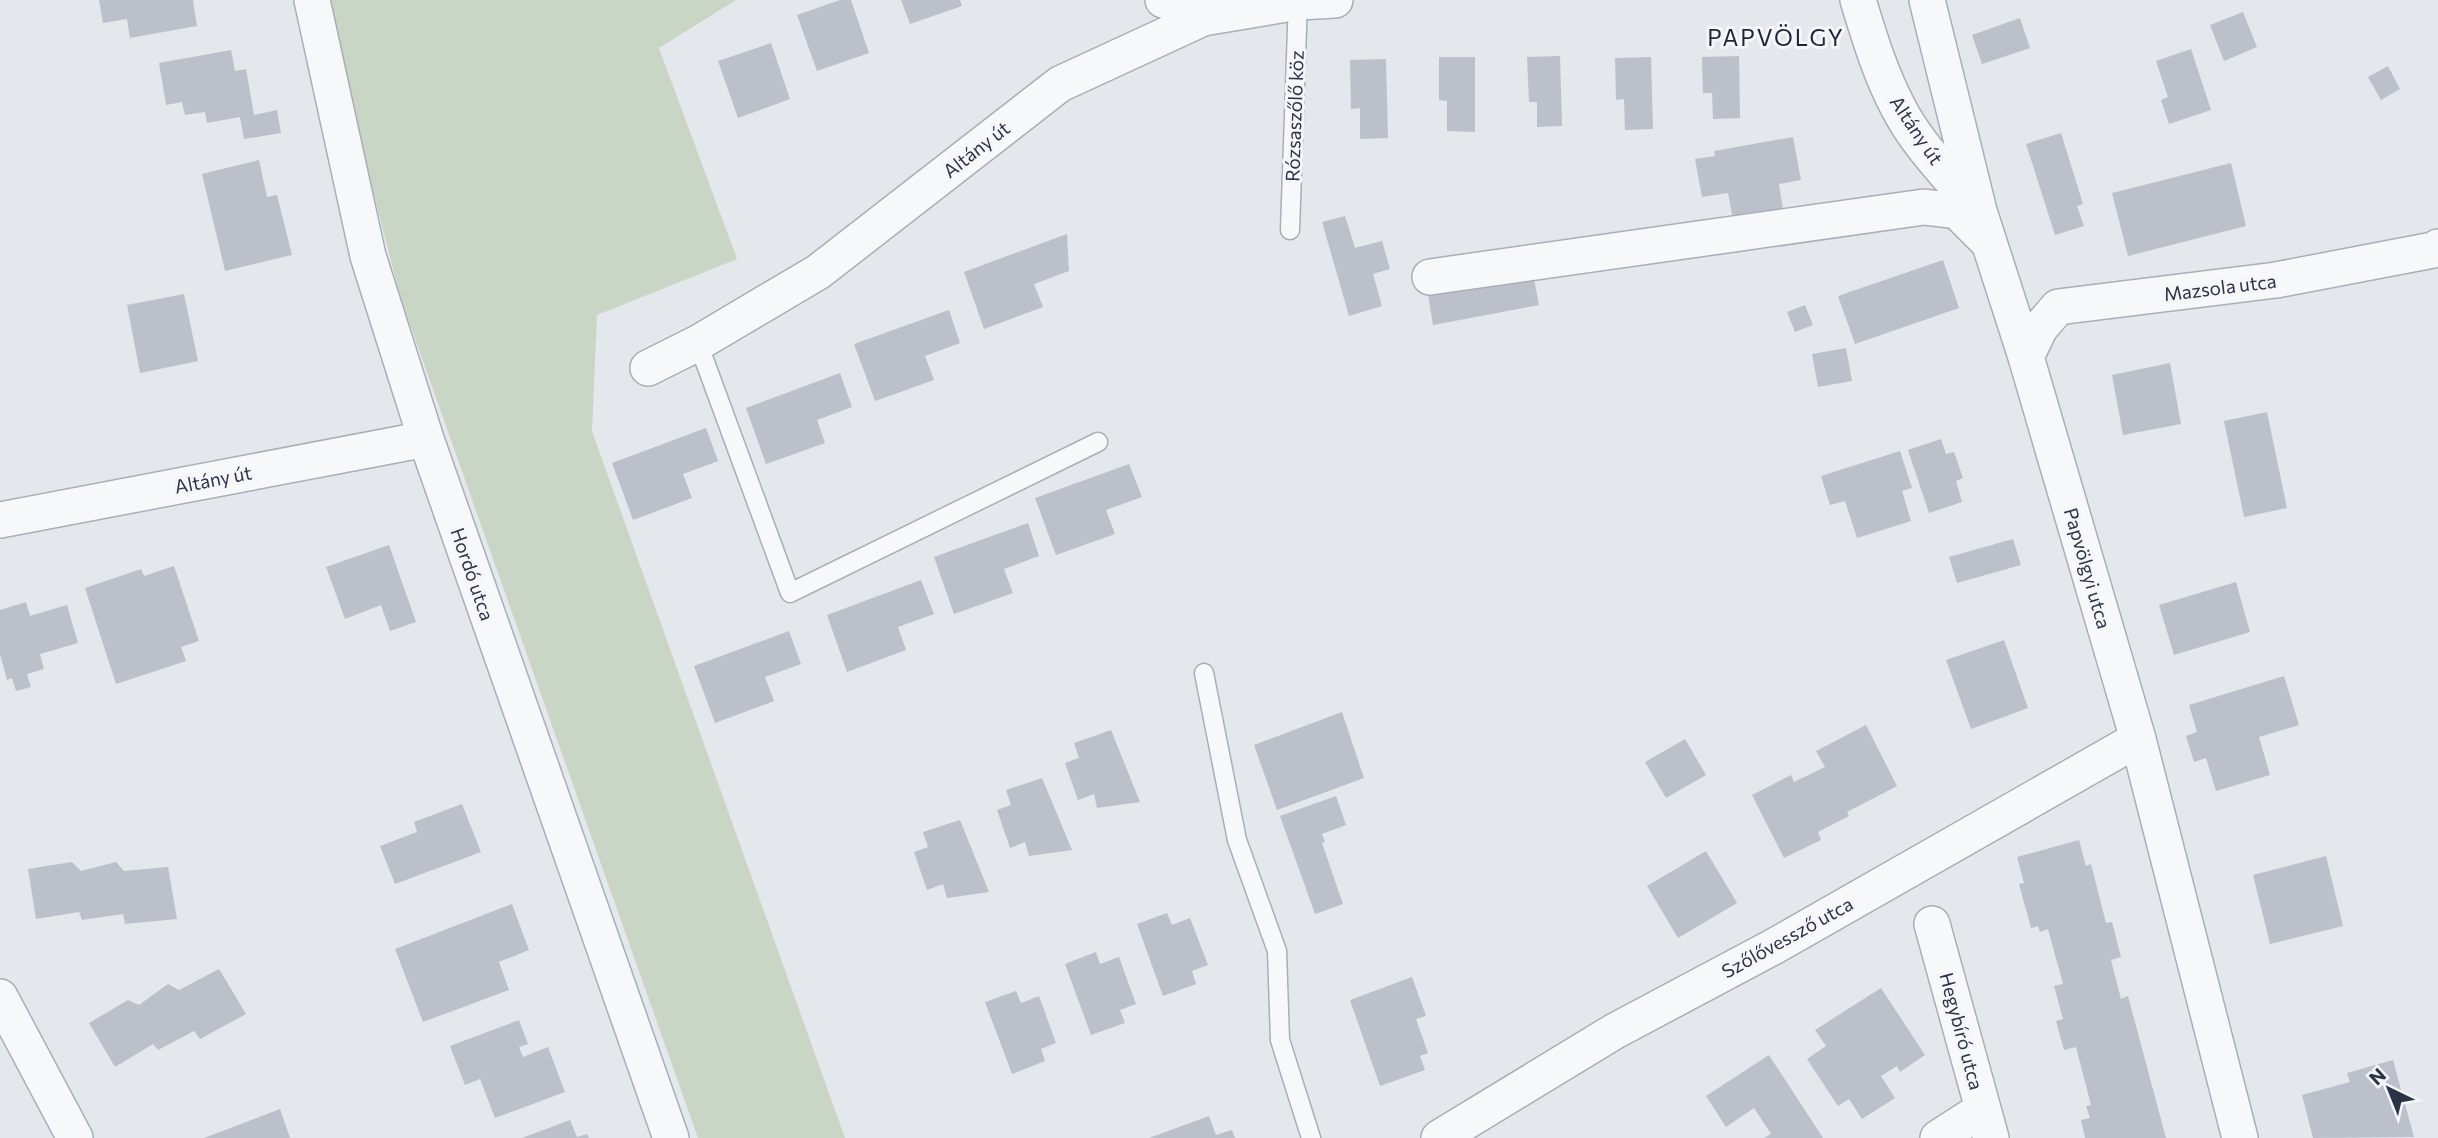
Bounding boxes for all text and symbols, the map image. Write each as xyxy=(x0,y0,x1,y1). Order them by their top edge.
district label: PAPVÖLGY xyxy=(1707,23,1845,51)
street label: Rózsaszőlő köz xyxy=(1280,50,1308,182)
street label: Altány út xyxy=(1886,91,1948,169)
street label: Altány út xyxy=(938,116,1014,182)
street label: Mazsola utca xyxy=(2162,269,2278,305)
street label: Altány út xyxy=(172,460,254,498)
street label: Papvölgyi utca xyxy=(2060,505,2116,631)
street label: Hordó utca xyxy=(446,525,500,623)
street label: Szőlővessző utca xyxy=(1717,891,1857,983)
street label: Hegybíró utca xyxy=(1935,970,1989,1092)
north arrow xyxy=(2354,1054,2424,1124)
text: N xyxy=(2364,1063,2390,1089)

